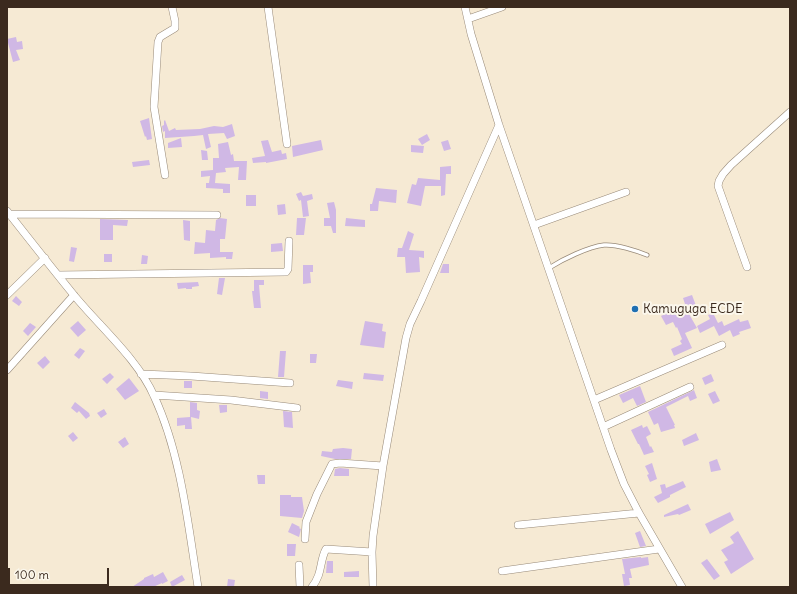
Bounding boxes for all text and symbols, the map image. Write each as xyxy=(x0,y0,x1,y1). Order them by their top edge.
place label: Kamuguga ECDE xyxy=(643,301,743,317)
marker: Kamuguga ECDE xyxy=(630,304,640,314)
scale bar xyxy=(10,560,111,586)
text: 100 m xyxy=(15,567,49,582)

